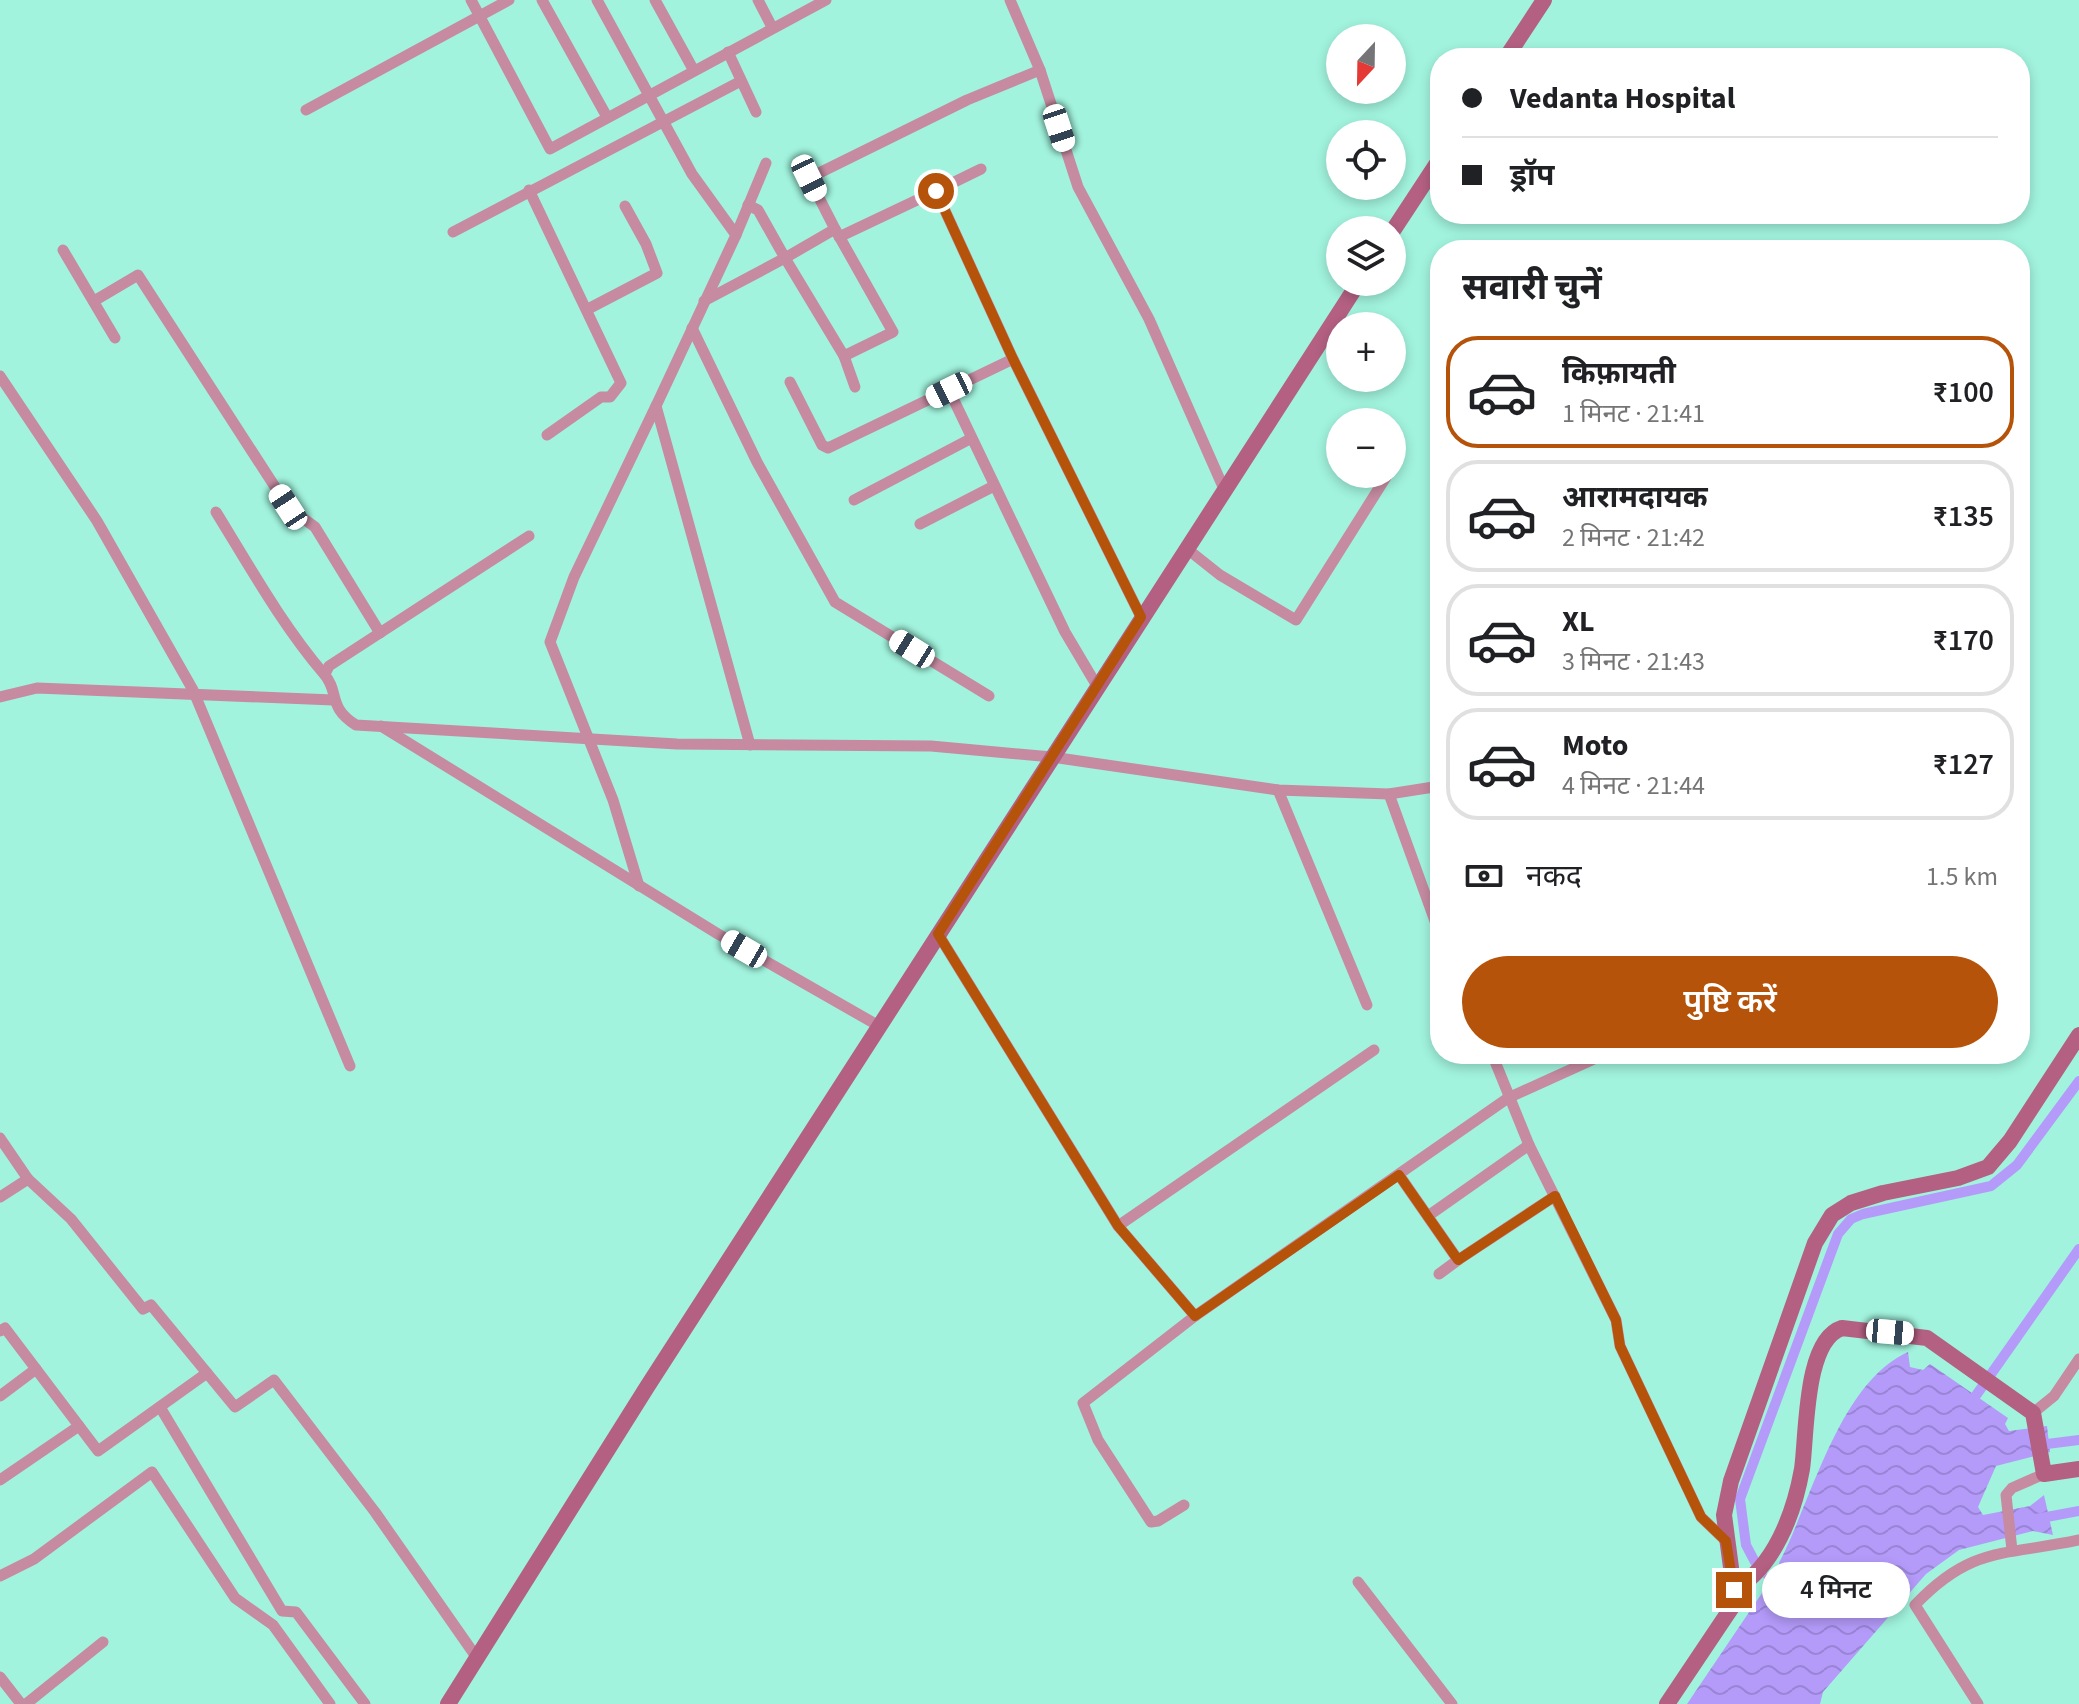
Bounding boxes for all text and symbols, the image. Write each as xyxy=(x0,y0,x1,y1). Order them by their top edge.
north arrow xyxy=(1326,24,1406,104)
map controls xyxy=(1326,24,1406,488)
text: Vedanta Hospital xyxy=(1510,77,1735,120)
car xyxy=(1040,101,1078,155)
button: locate xyxy=(1326,120,1406,200)
car xyxy=(788,151,830,205)
text: ड्रॉप xyxy=(1510,154,1554,197)
route start xyxy=(918,173,954,209)
button: layers xyxy=(1326,216,1406,296)
text: सवारी चुनें xyxy=(1462,262,1602,313)
button: + xyxy=(1326,312,1406,392)
text: किफ़ायती xyxy=(1562,352,1676,395)
icon: car xyxy=(1466,356,1538,428)
car xyxy=(922,369,976,411)
text: ₹100 xyxy=(1932,371,1994,414)
text: 1 मिनट · 21:41 xyxy=(1562,395,1705,432)
button: − xyxy=(1326,408,1406,488)
text: आरामदायक xyxy=(1562,476,1708,519)
car xyxy=(265,480,311,534)
icon: car xyxy=(1466,480,1538,552)
text: ₹135 xyxy=(1932,495,1994,538)
text: 2 मिनट · 21:42 xyxy=(1562,519,1705,556)
text: XL xyxy=(1562,600,1595,643)
icon: car xyxy=(1466,604,1538,676)
text: ₹170 xyxy=(1932,619,1994,662)
car xyxy=(885,626,939,672)
text: 3 मिनट · 21:43 xyxy=(1562,643,1705,680)
text: Moto xyxy=(1562,724,1628,767)
icon: car xyxy=(1466,728,1538,800)
text: ₹127 xyxy=(1932,743,1994,786)
text: 4 मिनट · 21:44 xyxy=(1562,767,1705,804)
icon: cash xyxy=(1462,854,1506,898)
text: नकद xyxy=(1526,855,1582,898)
text: 1.5 km xyxy=(1926,858,1998,895)
car xyxy=(717,927,771,971)
button: पुष्टि करें xyxy=(1462,956,1998,1048)
car xyxy=(1865,1318,1915,1346)
callout: 4 मिनट xyxy=(1762,1562,1910,1618)
text: 4 मिनट xyxy=(1800,1571,1872,1608)
route end xyxy=(1716,1572,1752,1608)

